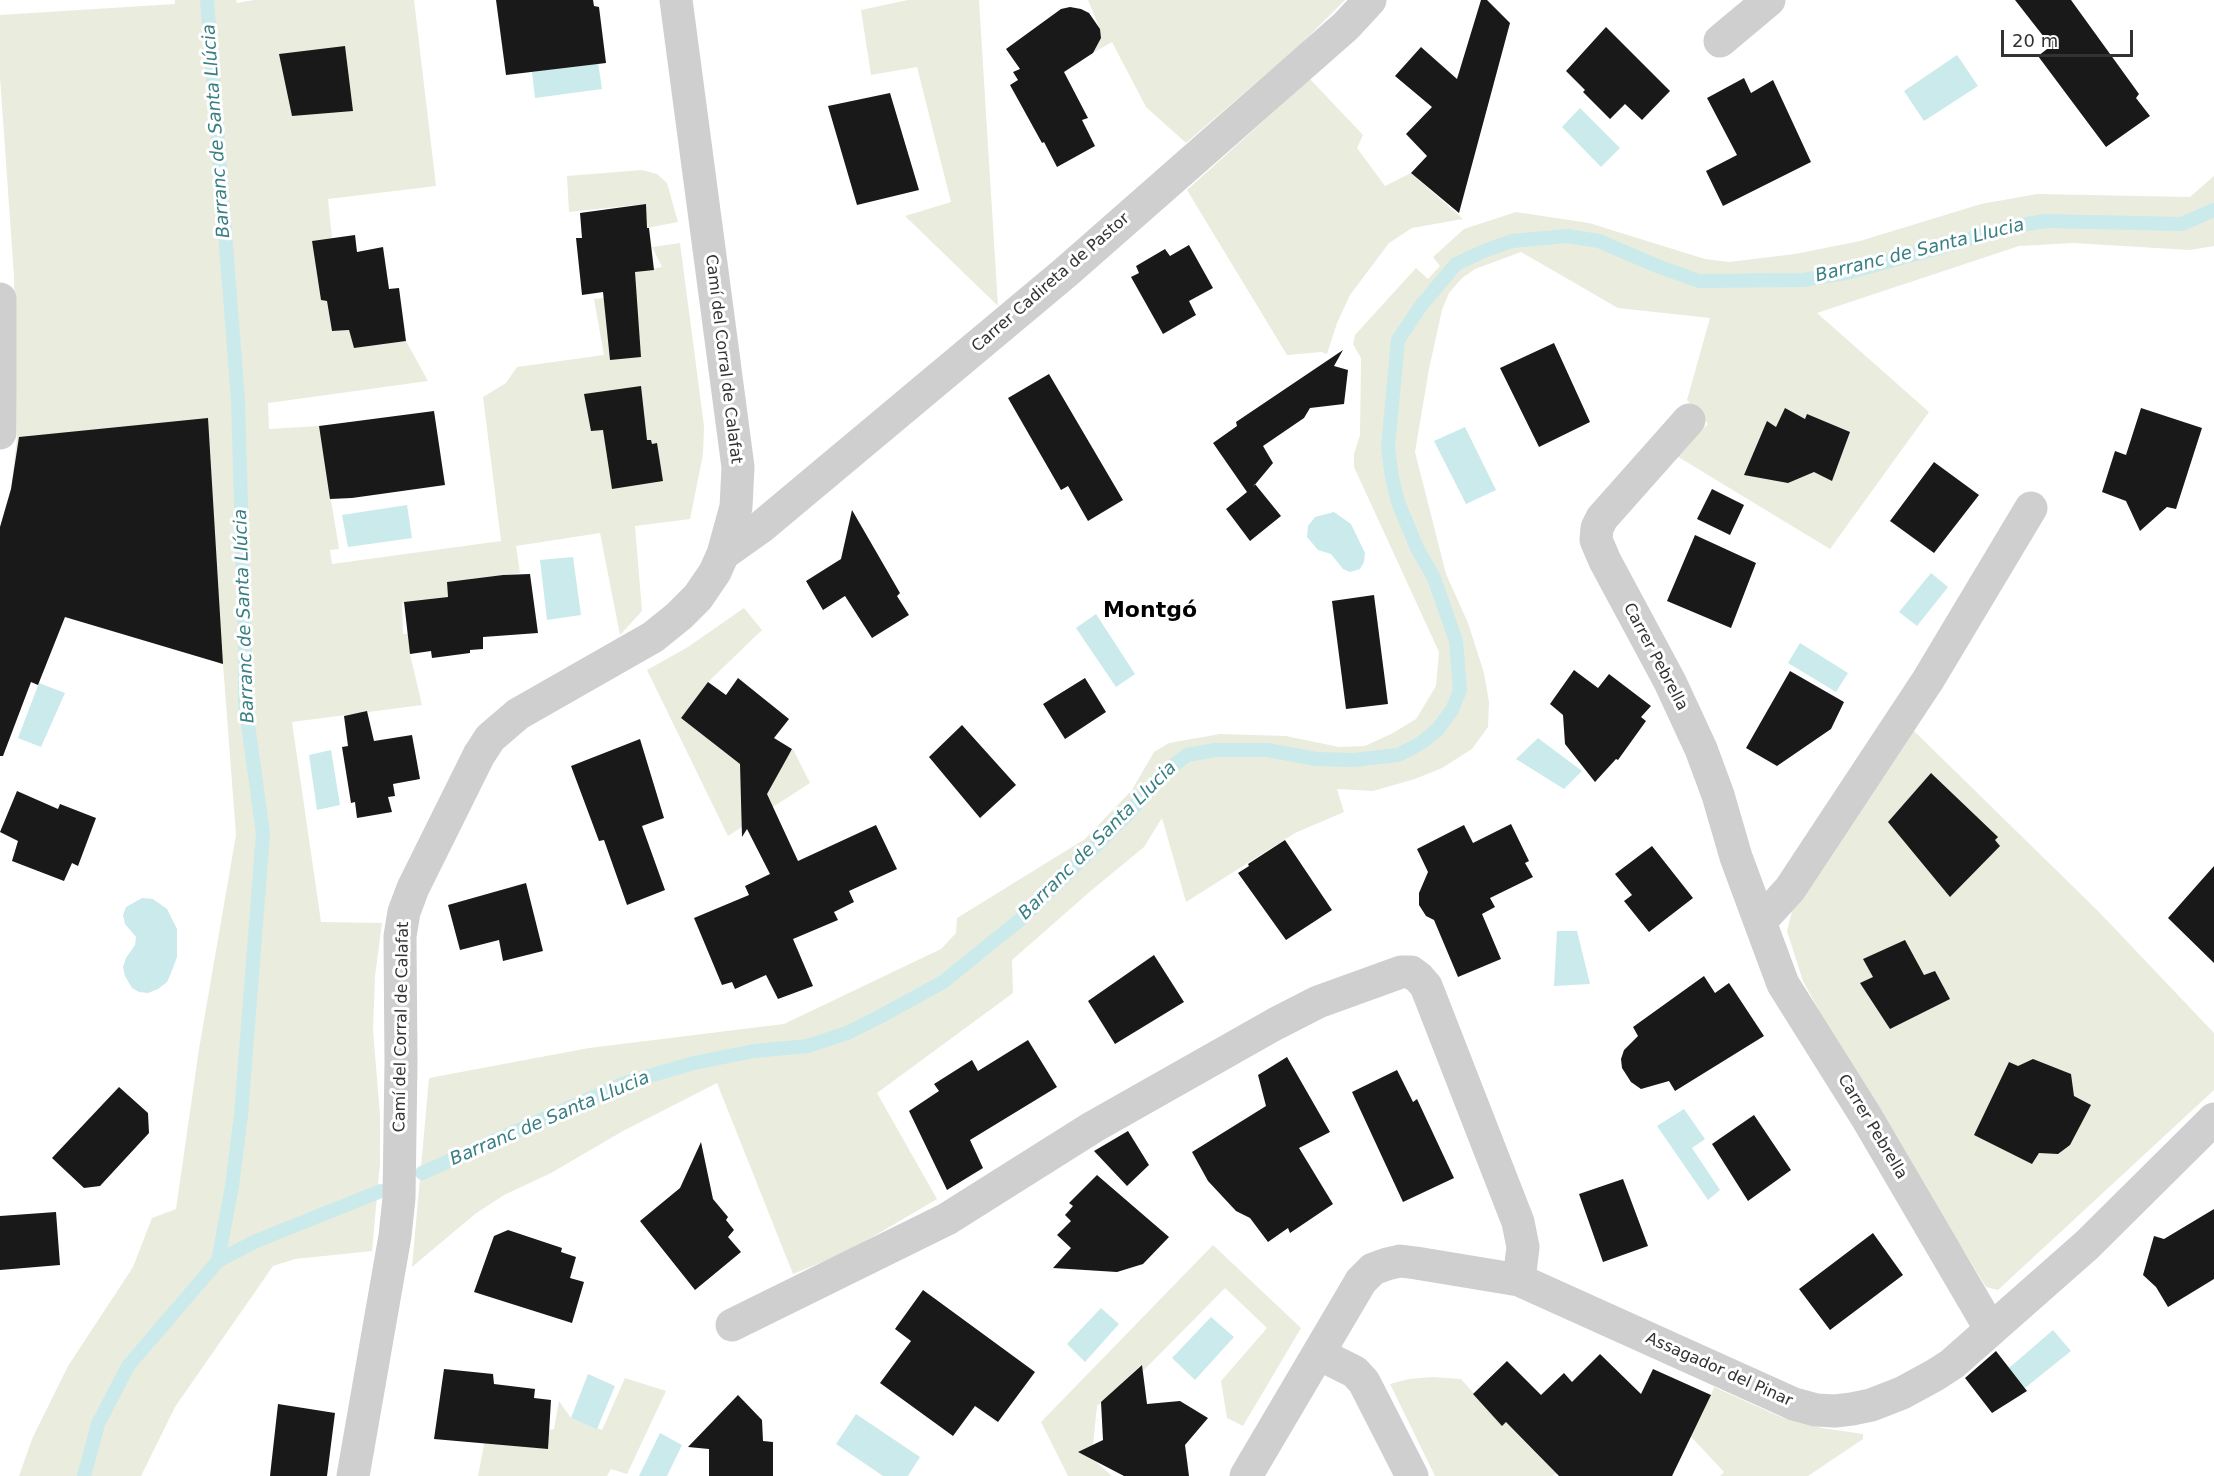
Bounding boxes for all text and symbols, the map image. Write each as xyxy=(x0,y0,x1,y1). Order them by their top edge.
scale bar xyxy=(2004,18,2136,56)
water label: Barranc de Santa Llúcia xyxy=(199,23,235,239)
text: 20 m xyxy=(2012,30,2058,51)
street label: Carrer Cadireta de Pastor xyxy=(968,209,1134,357)
water label: Barranc de Santa Llucia xyxy=(1813,215,2027,287)
street label: Camí del Corral de Calafat xyxy=(701,253,745,465)
water label: Barranc de Santa Llúcia xyxy=(230,508,260,724)
district label: Montgó xyxy=(1103,598,1197,624)
street label: Carrer Pebrella xyxy=(1619,600,1691,714)
water label: Barranc de Santa Llucia xyxy=(1015,758,1181,924)
street label: Camí del Corral de Calafat xyxy=(391,921,413,1133)
water label: Barranc de Santa Llucia xyxy=(447,1067,653,1171)
street label: Carrer Pebrella xyxy=(1833,1071,1911,1183)
street label: Assagador del Pinar xyxy=(1643,1329,1795,1411)

